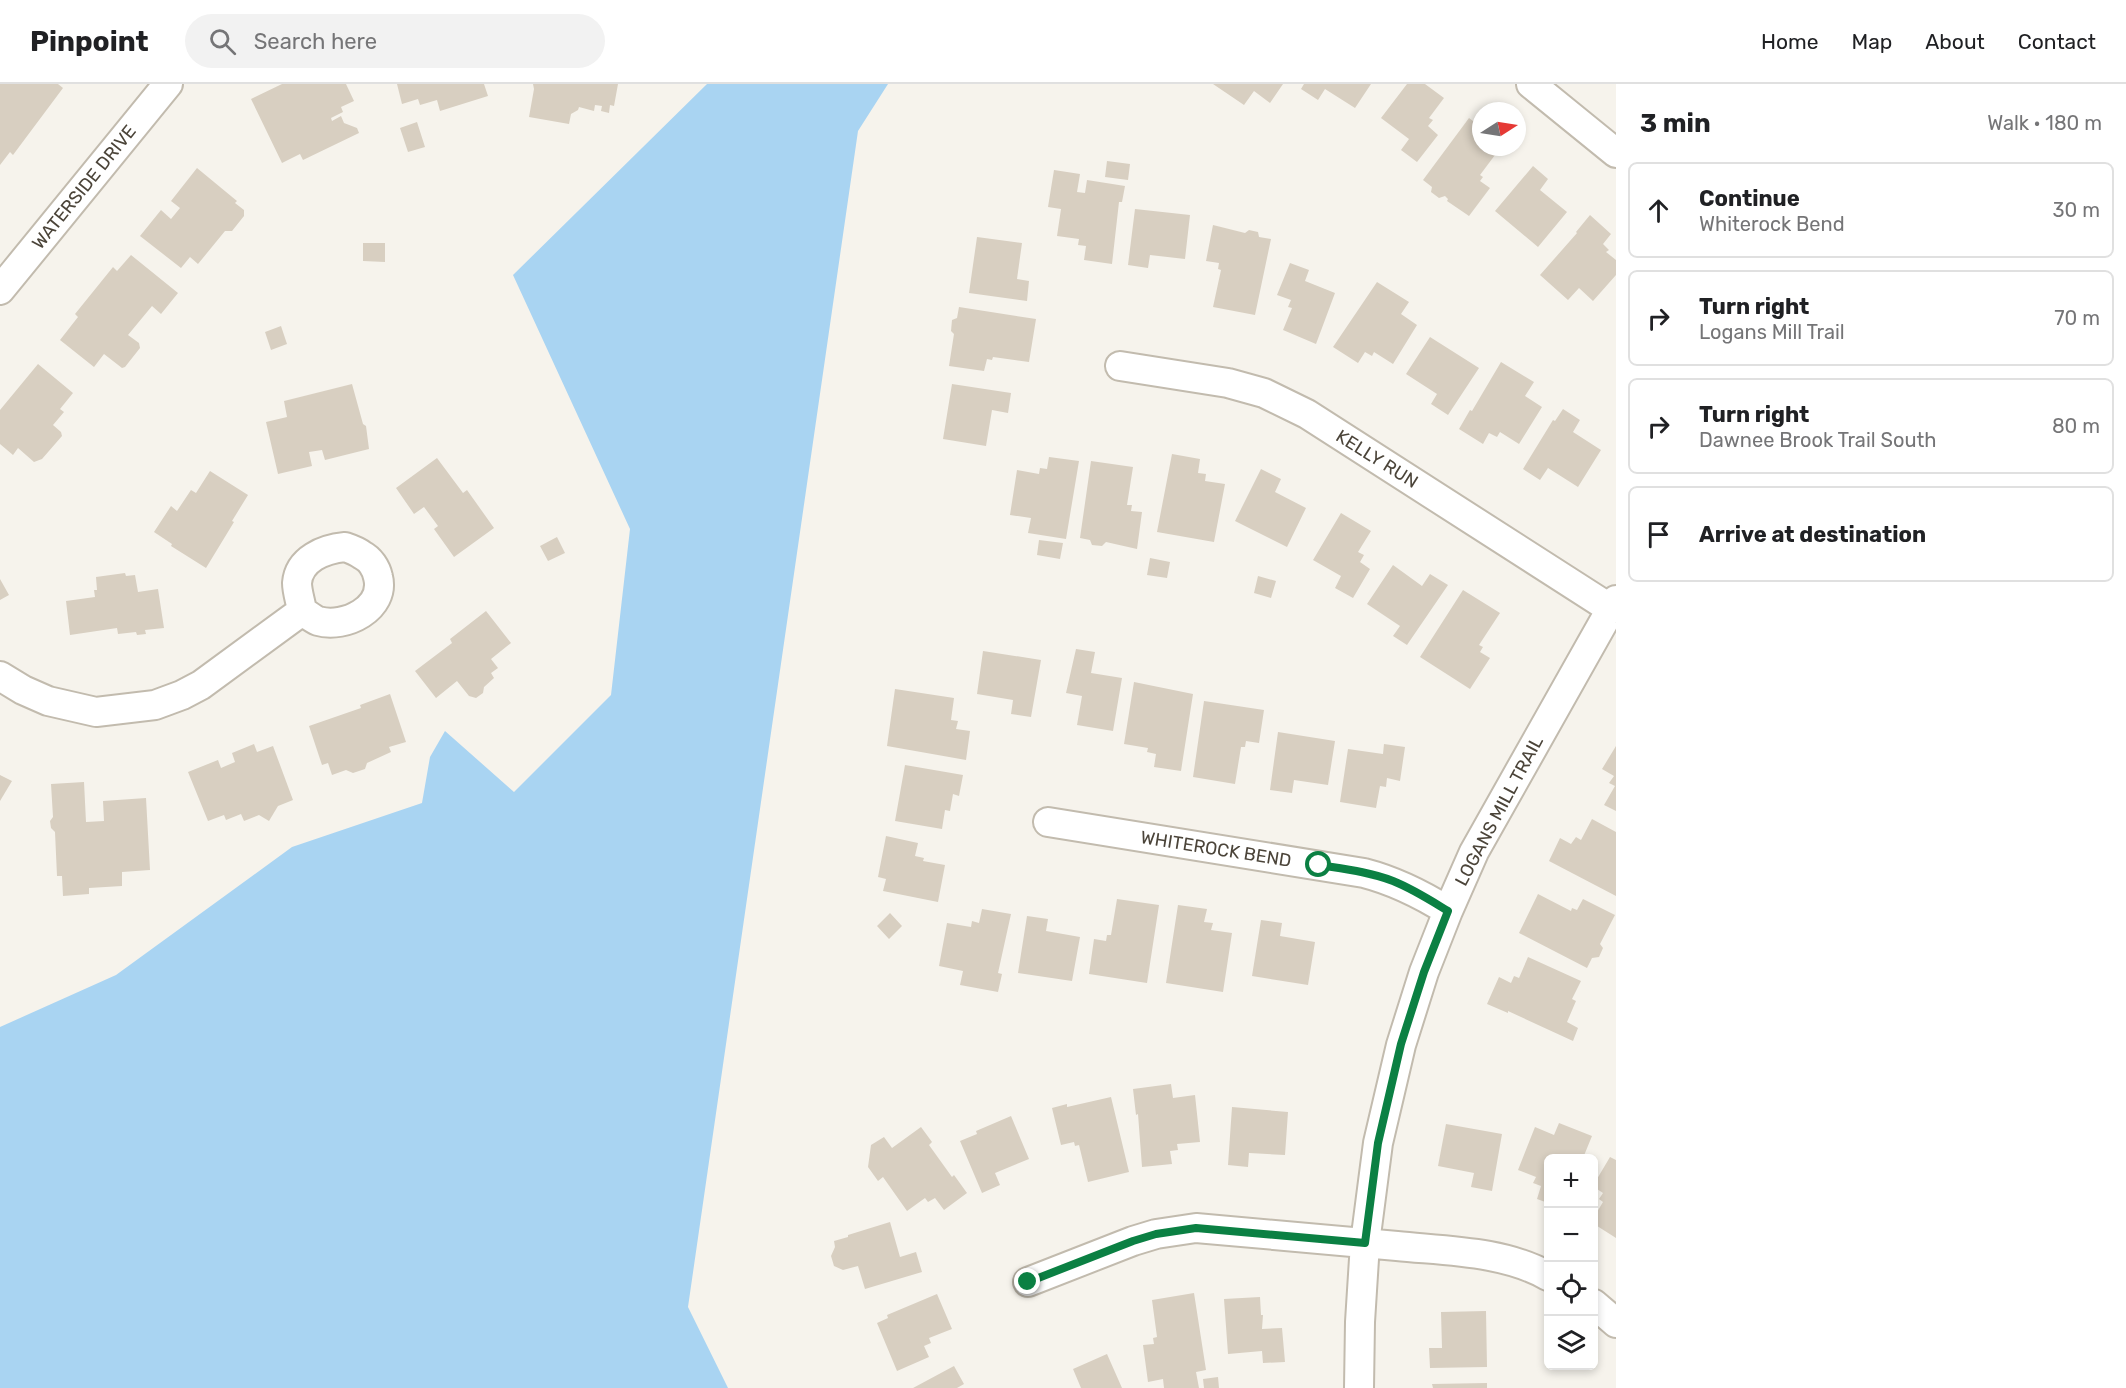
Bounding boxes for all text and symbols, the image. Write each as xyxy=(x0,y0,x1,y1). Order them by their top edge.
search box xyxy=(185,14,605,68)
text: Pinpoint xyxy=(30,25,149,58)
icon: search xyxy=(206,25,239,58)
text: Search here xyxy=(254,28,377,55)
text: Home xyxy=(1761,29,1818,54)
text: Map xyxy=(1851,29,1892,54)
text: About xyxy=(1925,29,1985,54)
text: Contact xyxy=(2018,29,2096,54)
north arrow xyxy=(1472,102,1526,156)
text: 3 min xyxy=(1640,108,1711,139)
text: Walk · 180 m xyxy=(1987,111,2102,135)
street label: WATERSIDE DRIVE xyxy=(27,120,141,254)
text: Continue xyxy=(1699,185,1800,212)
icon: ahead xyxy=(1642,194,1675,227)
text: 30 m xyxy=(2053,198,2100,222)
text: Whiterock Bend xyxy=(1699,212,1845,236)
text: Turn right xyxy=(1699,293,1809,320)
icon: right xyxy=(1642,302,1675,335)
text: 70 m xyxy=(2054,306,2100,330)
text: Logans Mill Trail xyxy=(1699,320,1845,344)
text: Turn right xyxy=(1699,401,1809,428)
icon: right xyxy=(1642,410,1675,443)
text: 80 m xyxy=(2052,414,2100,438)
street label: KELLY RUN xyxy=(1332,425,1422,493)
text: Dawnee Brook Trail South xyxy=(1699,428,1936,452)
icon: arrive xyxy=(1642,518,1675,551)
text: Arrive at destination xyxy=(1699,521,1926,548)
street label: LOGANS MILL TRAIL xyxy=(1450,732,1548,890)
street label: WHITEROCK BEND xyxy=(1139,826,1293,872)
route start xyxy=(1305,851,1331,877)
map controls xyxy=(1544,1154,1598,1370)
button: + xyxy=(1544,1154,1598,1208)
button: − xyxy=(1544,1208,1598,1262)
button: locate xyxy=(1544,1262,1598,1316)
route end xyxy=(1014,1268,1040,1294)
button: layers xyxy=(1544,1316,1598,1370)

